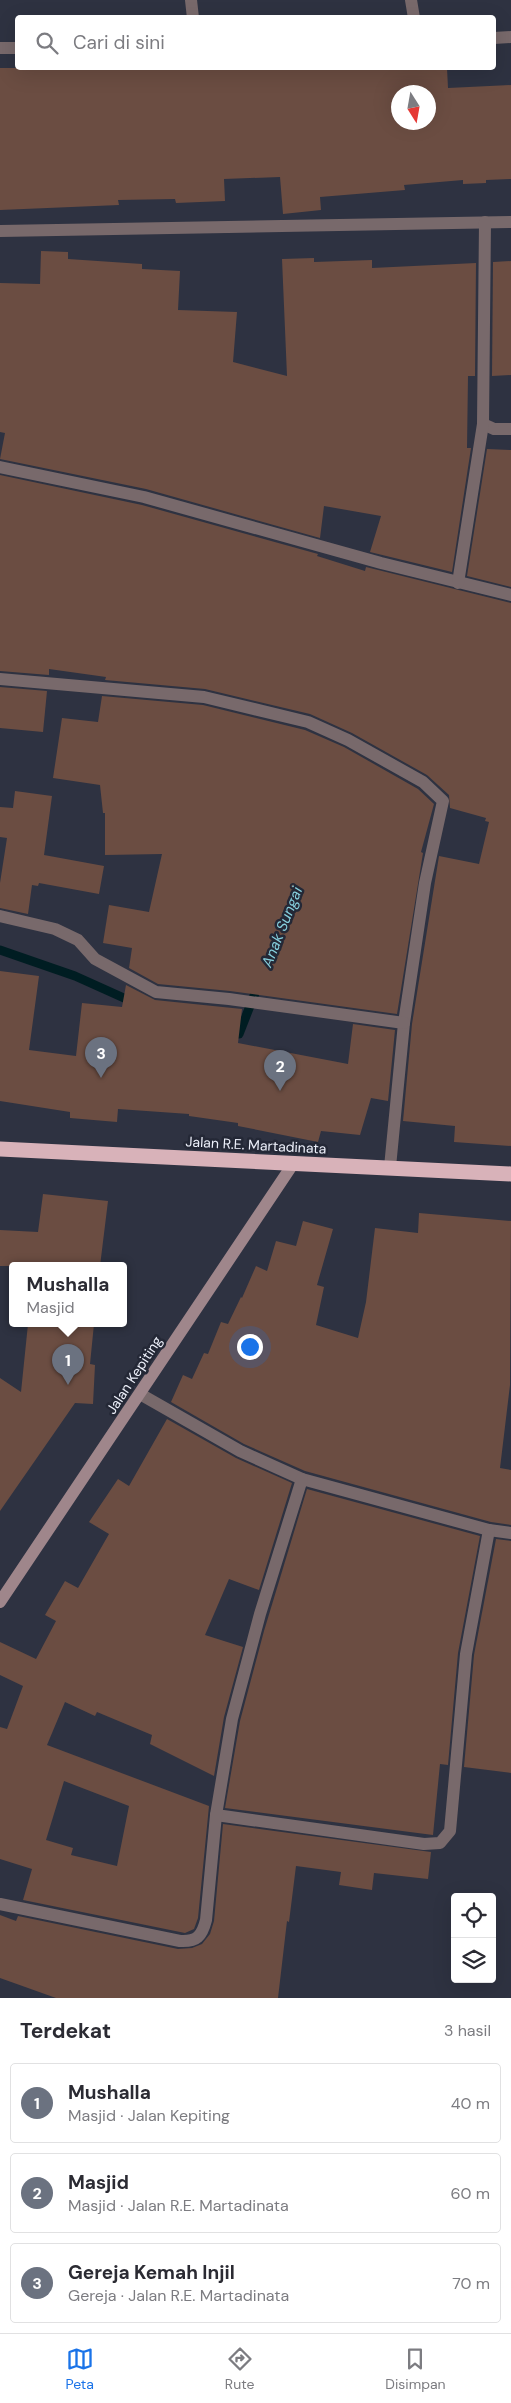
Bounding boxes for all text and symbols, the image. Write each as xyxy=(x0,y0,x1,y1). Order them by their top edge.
search box xyxy=(15,15,496,70)
icon: search xyxy=(33,29,61,57)
text: Cari di sini xyxy=(73,30,165,55)
north arrow xyxy=(391,85,436,130)
water label: Anak Sungai xyxy=(256,884,307,971)
pin: 3 xyxy=(85,1037,117,1078)
pin: 2 xyxy=(264,1050,296,1091)
street label: Jalan R.E. Martadinata xyxy=(185,1132,327,1158)
popup xyxy=(9,1262,127,1327)
text: Mushalla xyxy=(27,1272,109,1297)
text: Masjid xyxy=(27,1297,75,1318)
street label: Jalan Kepiting xyxy=(102,1332,166,1417)
your location xyxy=(237,1334,263,1360)
pin: 1 xyxy=(52,1344,84,1385)
map controls xyxy=(451,1893,496,1983)
button: locate xyxy=(451,1893,496,1938)
button: layers xyxy=(451,1938,496,1983)
text: Terdekat xyxy=(20,2017,111,2045)
text: 3 hasil xyxy=(444,2020,491,2041)
text: Mushalla xyxy=(68,2080,151,2105)
text: 1 xyxy=(34,2093,40,2114)
text: 40 m xyxy=(451,2093,490,2114)
text: Masjid · Jalan Kepiting xyxy=(68,2105,230,2126)
text: Masjid xyxy=(68,2170,129,2195)
text: 2 xyxy=(32,2183,42,2204)
text: 60 m xyxy=(450,2183,490,2204)
text: Masjid · Jalan R.E. Martadinata xyxy=(68,2195,289,2216)
text: Gereja Kemah Injil xyxy=(68,2260,235,2285)
text: 3 xyxy=(32,2273,42,2294)
text: 70 m xyxy=(452,2273,490,2294)
text: Gereja · Jalan R.E. Martadinata xyxy=(68,2285,289,2306)
tab: Peta xyxy=(65,2345,94,2393)
tab: Rute xyxy=(225,2345,254,2393)
tab: Disimpan xyxy=(385,2345,446,2393)

